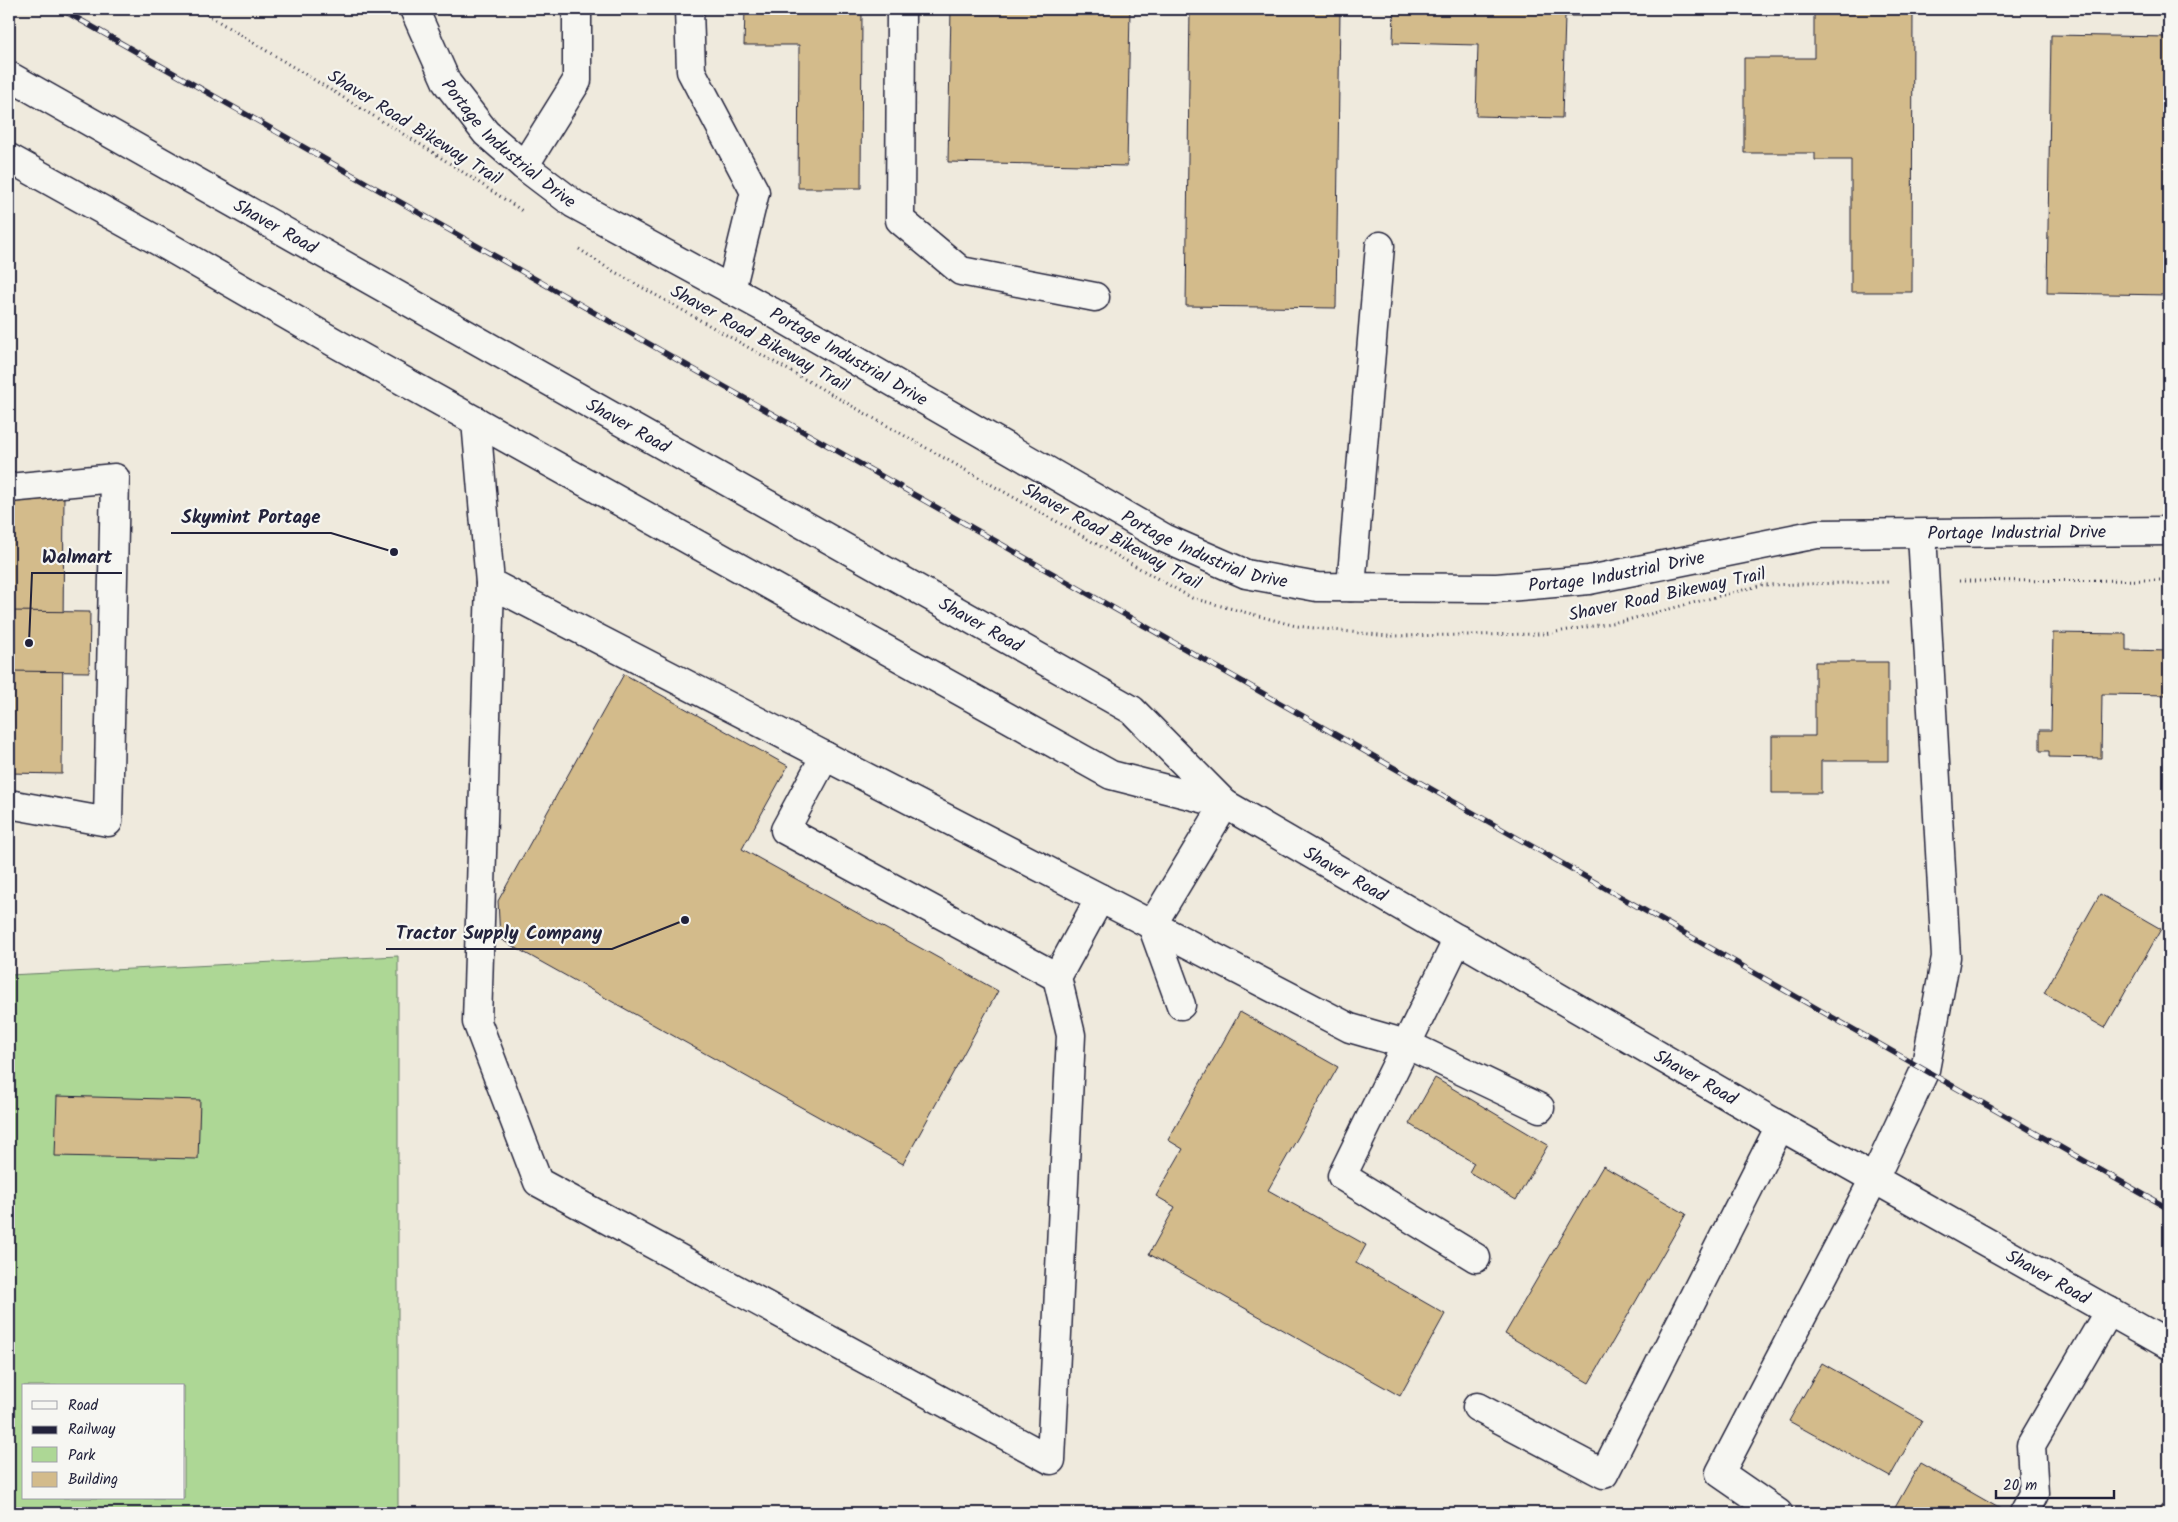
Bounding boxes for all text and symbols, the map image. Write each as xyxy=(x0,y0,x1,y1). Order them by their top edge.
street label: Shaver Road Bikeway Trail xyxy=(321,63,508,194)
street label: Portage Industrial Drive xyxy=(433,73,582,217)
street label: Shaver Road xyxy=(227,192,323,264)
street label: Shaver Road Bikeway Trail xyxy=(664,278,855,401)
street label: Portage Industrial Drive xyxy=(764,301,933,415)
street label: Shaver Road xyxy=(580,391,676,463)
street label: Shaver Road Bikeway Trail xyxy=(1016,476,1207,599)
callout: Skymint Portage xyxy=(171,499,331,533)
text: Skymint Portage xyxy=(181,503,321,533)
street label: Portage Industrial Drive xyxy=(1115,503,1290,597)
street label: Portage Industrial Drive xyxy=(1927,519,2106,549)
callout: Walmart xyxy=(32,539,122,573)
text: Walmart xyxy=(42,543,113,573)
street label: Portage Industrial Drive xyxy=(1527,544,1708,601)
street label: Shaver Road Bikeway Trail xyxy=(1566,560,1769,631)
street label: Shaver Road xyxy=(933,591,1028,662)
street label: Shaver Road xyxy=(1297,839,1393,911)
callout: Tractor Supply Company xyxy=(386,915,612,949)
text: Tractor Supply Company xyxy=(396,919,602,949)
street label: Shaver Road xyxy=(1648,1043,1743,1115)
street label: Shaver Road xyxy=(2000,1243,2096,1314)
legend xyxy=(22,1384,185,1500)
text: Road xyxy=(68,1394,99,1418)
text: Railway xyxy=(68,1418,116,1442)
text: Park xyxy=(68,1444,96,1468)
scale bar xyxy=(1996,1467,2113,1499)
text: Building xyxy=(68,1468,118,1492)
text: 20 m xyxy=(2003,1474,2037,1498)

